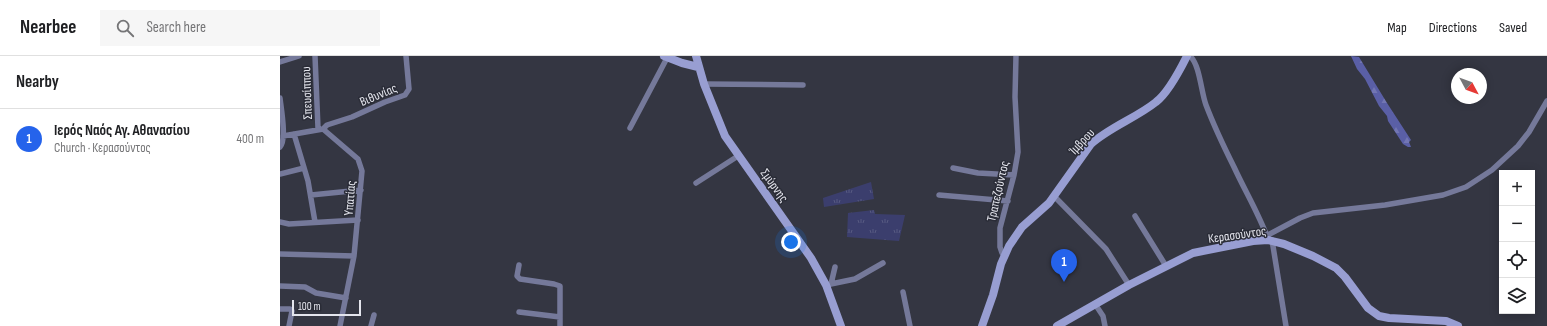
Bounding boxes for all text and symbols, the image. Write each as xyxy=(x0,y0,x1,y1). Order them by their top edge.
search box xyxy=(100,10,380,46)
text: Nearbee xyxy=(20,16,76,39)
icon: search xyxy=(114,17,136,39)
text: Search here xyxy=(146,18,206,37)
text: Map xyxy=(1387,19,1407,36)
text: Directions xyxy=(1429,19,1477,36)
text: Saved xyxy=(1499,19,1527,36)
street label: Σπευσίππου xyxy=(298,66,316,120)
north arrow xyxy=(1451,68,1487,104)
text: Nearby xyxy=(16,72,59,92)
street label: Βιθυνίας xyxy=(357,80,399,110)
text: Ιερός Ναός Αγ. Αθανασίου xyxy=(54,121,190,140)
street label: Ίμβρου xyxy=(1065,125,1098,159)
text: 1 xyxy=(26,131,32,147)
text: 400 m xyxy=(237,131,264,147)
text: Church · Κερασούντος xyxy=(54,140,151,156)
street label: Τραπεζούντος xyxy=(983,159,1013,223)
street label: Σμύρνης xyxy=(757,166,792,205)
map controls xyxy=(1499,170,1535,314)
button: + xyxy=(1499,170,1535,206)
street label: Υπατίας xyxy=(340,180,359,216)
button: − xyxy=(1499,206,1535,242)
street label: Κερασούντος xyxy=(1207,223,1267,247)
your location xyxy=(781,232,801,252)
button: locate xyxy=(1499,242,1535,278)
pin: 1 xyxy=(1051,249,1077,282)
button: layers xyxy=(1499,278,1535,314)
scale bar xyxy=(292,298,361,317)
text: 100 m xyxy=(298,300,320,313)

